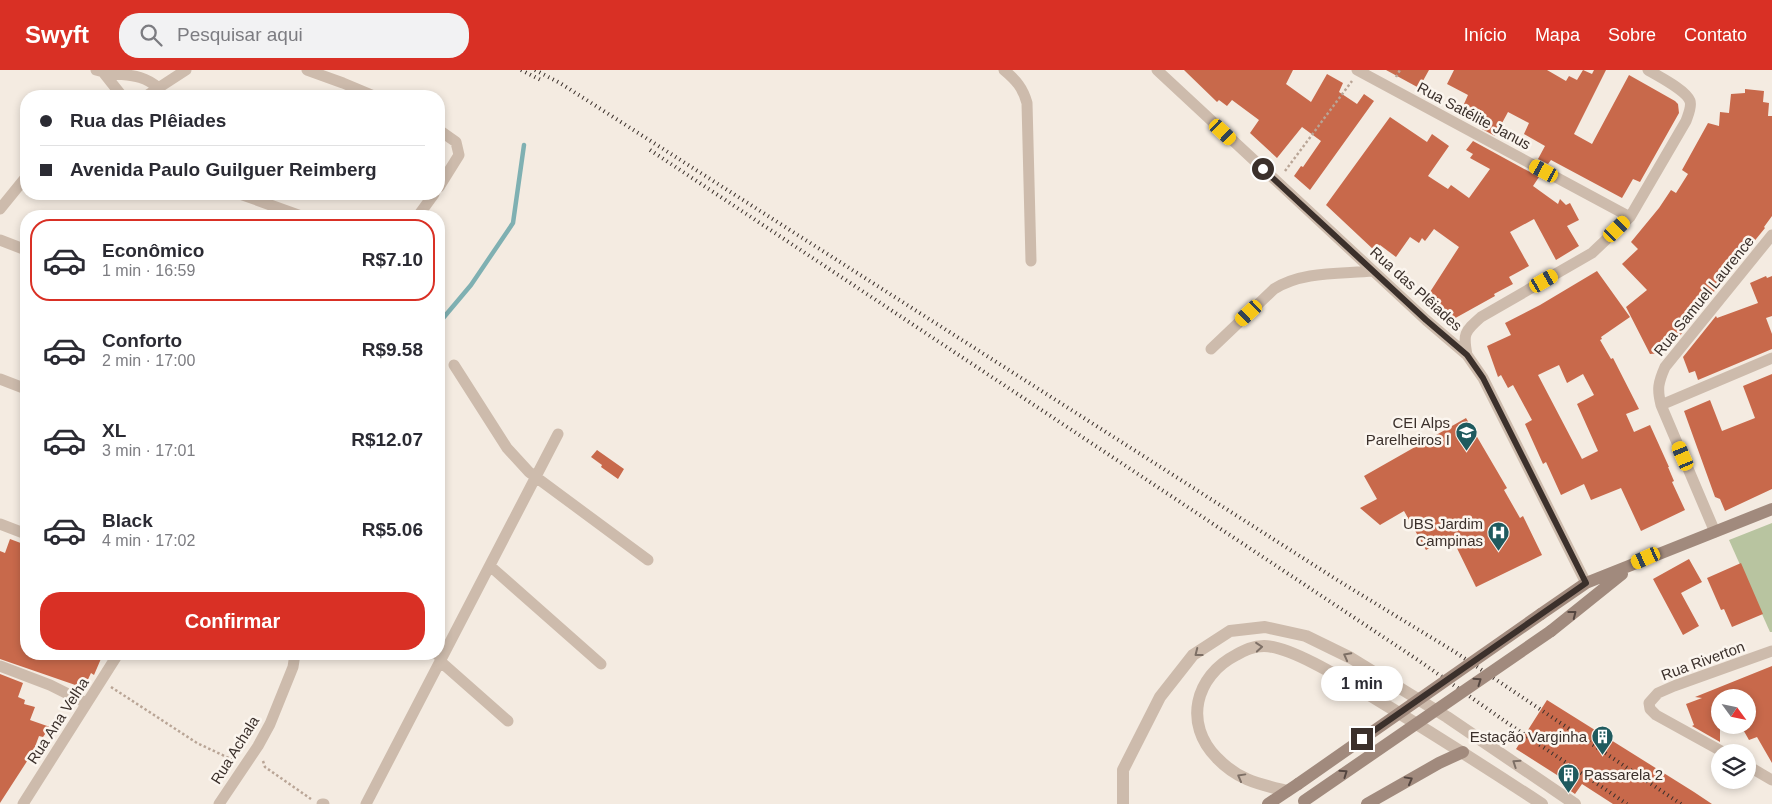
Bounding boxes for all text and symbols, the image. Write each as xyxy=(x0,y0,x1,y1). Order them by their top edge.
search box xyxy=(119,13,469,58)
text: Swyft xyxy=(25,21,89,48)
icon: search xyxy=(137,21,165,49)
text: Pesquisar aqui xyxy=(177,24,303,45)
text: Início xyxy=(1464,25,1507,45)
text: Mapa xyxy=(1535,25,1580,45)
text: Sobre xyxy=(1608,25,1656,45)
text: Contato xyxy=(1684,25,1747,45)
street label: Rua Satélite Janus xyxy=(1415,78,1534,153)
text: Rua das Plêiades xyxy=(70,110,226,131)
car xyxy=(1206,116,1239,148)
car xyxy=(1527,157,1560,185)
route start xyxy=(1252,158,1274,180)
text: Avenida Paulo Guilguer Reimberg xyxy=(70,159,377,180)
car xyxy=(1601,213,1633,245)
street label: Rua Samuel Laurence xyxy=(1650,232,1757,359)
icon: car xyxy=(42,238,87,283)
text: Econômico xyxy=(102,240,204,261)
street label: Rua das Plêiades xyxy=(1367,243,1466,334)
text: R$7.10 xyxy=(362,249,423,270)
text: 1 min · 16:59 xyxy=(102,262,195,279)
car xyxy=(1527,267,1560,295)
car xyxy=(1232,297,1265,329)
icon: car xyxy=(42,328,87,373)
text: Conforto xyxy=(102,330,182,351)
text: R$9.58 xyxy=(362,339,423,360)
text: 2 min · 17:00 xyxy=(102,352,195,369)
place label: CEI Alps Parelheiros I xyxy=(1366,414,1450,448)
icon: car xyxy=(42,418,87,463)
text: XL xyxy=(102,420,126,441)
school or university icon: CEI Alps Parelheiros I xyxy=(1454,420,1478,451)
text: R$12.07 xyxy=(351,429,423,450)
car xyxy=(1670,439,1695,473)
text: 3 min · 17:01 xyxy=(102,442,195,459)
icon: car xyxy=(42,508,87,553)
text: Black xyxy=(102,510,153,531)
place label: UBS Jardim Campinas xyxy=(1403,515,1483,549)
text: R$5.06 xyxy=(362,519,423,540)
hospital icon: UBS Jardim Campinas xyxy=(1487,521,1511,552)
text: 4 min · 17:02 xyxy=(102,532,195,549)
car xyxy=(1629,545,1662,571)
button: Confirmar xyxy=(40,592,425,650)
one-way arrow xyxy=(1567,611,1576,619)
street label: Rua Riverton xyxy=(1659,638,1747,683)
one-way arrow xyxy=(1255,642,1263,653)
one-way arrow xyxy=(1194,647,1203,656)
one-way arrow xyxy=(1344,653,1353,663)
callout: 1 min xyxy=(1321,666,1403,702)
street label: Rua Ana Velha xyxy=(23,674,92,767)
text: 1 min xyxy=(1341,675,1383,692)
one-way arrow xyxy=(1472,678,1482,687)
north arrow xyxy=(1711,689,1756,734)
map controls xyxy=(1711,689,1756,789)
street label: Rua Achala xyxy=(207,712,262,787)
building icon: Estação Varginha xyxy=(1591,725,1615,756)
route end xyxy=(1351,728,1373,750)
place label: Estação Varginha xyxy=(1470,728,1588,745)
button: layers xyxy=(1711,744,1756,789)
one-way arrow xyxy=(1512,760,1521,770)
building icon: Passarela 2 xyxy=(1556,763,1580,794)
place label: Passarela 2 xyxy=(1584,766,1663,783)
one-way arrow xyxy=(1338,770,1348,779)
one-way arrow xyxy=(1237,773,1246,783)
one-way arrow xyxy=(1404,776,1413,786)

